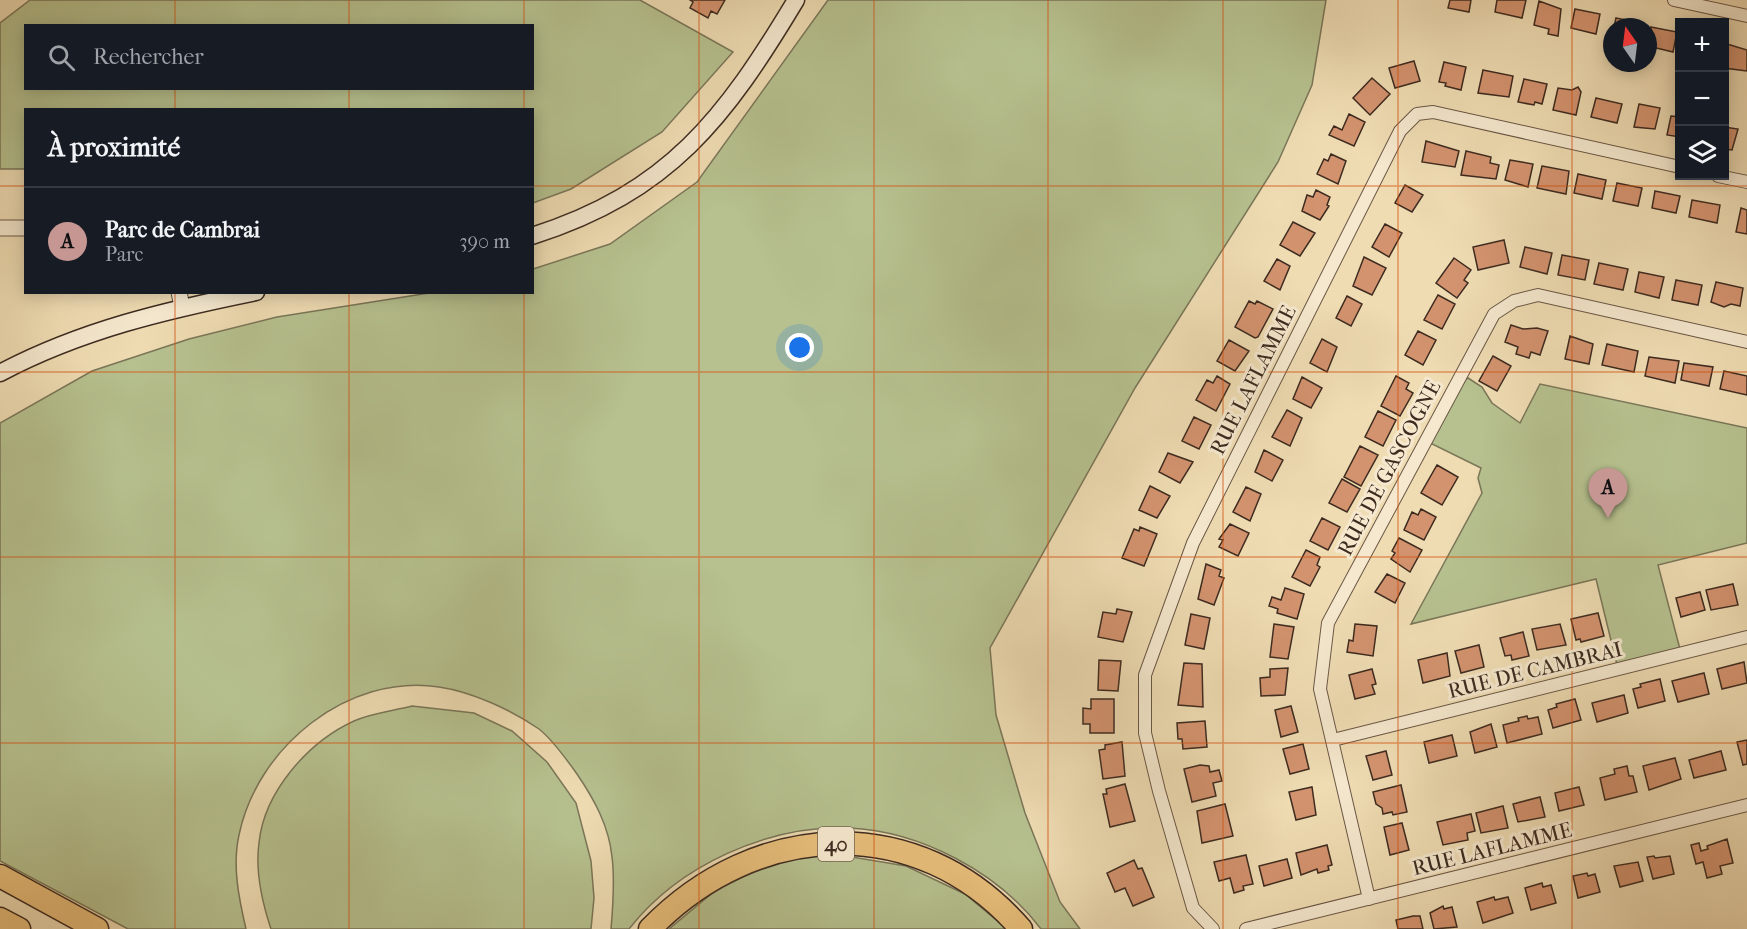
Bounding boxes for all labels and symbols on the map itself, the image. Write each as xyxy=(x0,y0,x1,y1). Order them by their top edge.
north arrow xyxy=(1603,18,1657,72)
street label: RUE LAFLAMME xyxy=(1205,301,1301,458)
your location xyxy=(785,333,814,362)
street label: RUE DE GASCOGNE xyxy=(1333,376,1445,560)
pin: A xyxy=(1588,468,1628,518)
street label: RUE DE CAMBRAI xyxy=(1445,637,1625,703)
street label: RUE LAFLAMME xyxy=(1410,817,1575,880)
road number: 40 xyxy=(818,827,854,861)

